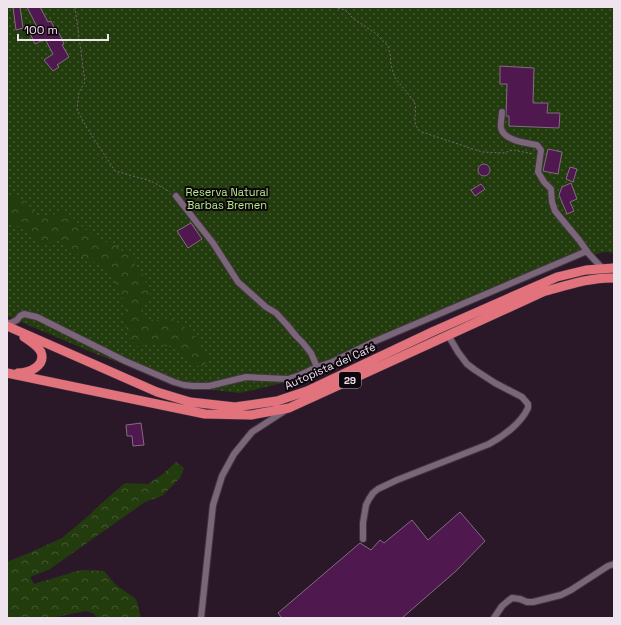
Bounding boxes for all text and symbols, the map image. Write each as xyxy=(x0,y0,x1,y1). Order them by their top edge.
scale bar xyxy=(18,16,108,42)
text: 100 m xyxy=(24,22,58,38)
park label: Reserva Natural Barbas Bremen xyxy=(186,185,268,212)
street label: Autopista del Café xyxy=(282,340,378,392)
road number: 29 xyxy=(339,372,361,388)

